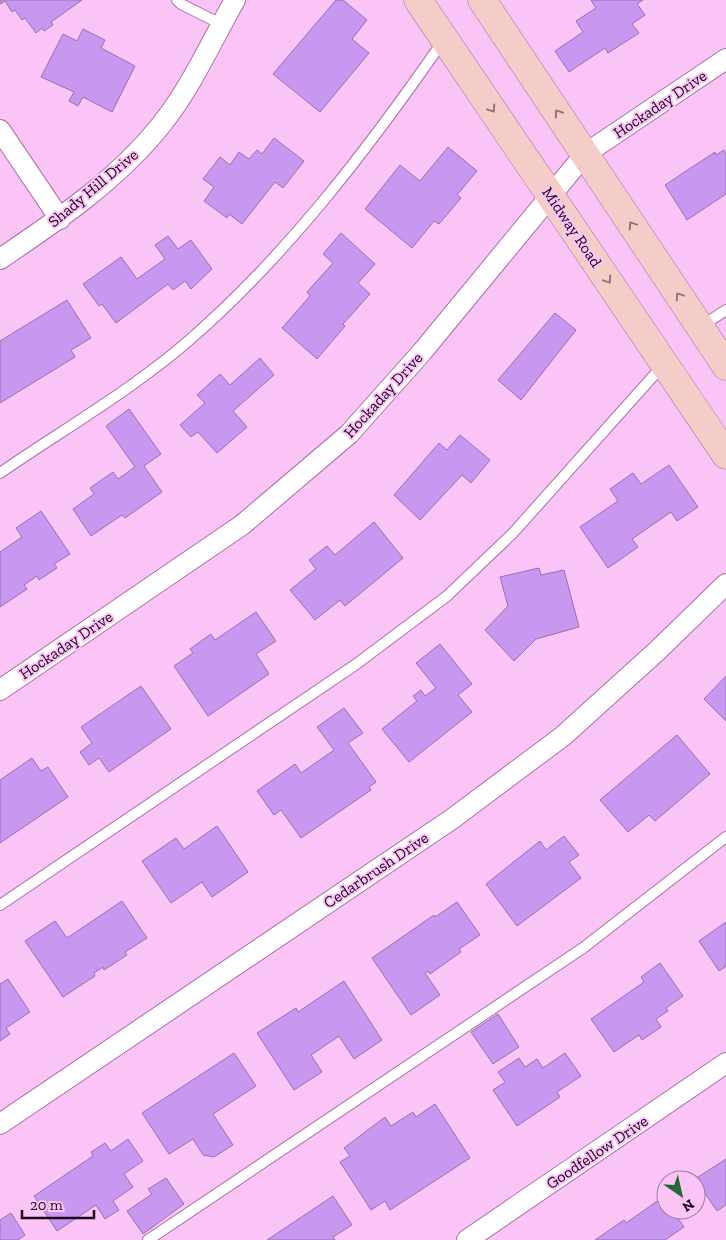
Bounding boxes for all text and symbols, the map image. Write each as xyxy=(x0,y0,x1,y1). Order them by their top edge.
street label: Hockaday Drive xyxy=(610,66,710,142)
one-way arrow xyxy=(486,103,495,113)
one-way arrow xyxy=(554,110,564,119)
street label: Shady Hill Drive xyxy=(44,145,142,231)
street label: Midway Road xyxy=(538,183,606,271)
one-way arrow xyxy=(629,222,638,231)
one-way arrow xyxy=(602,275,611,284)
one-way arrow xyxy=(676,293,685,302)
street label: Hockaday Drive xyxy=(340,348,426,442)
street label: Hockaday Drive xyxy=(16,607,116,683)
street label: Cedarbrush Drive xyxy=(320,828,432,912)
street label: Goodfellow Drive xyxy=(543,1111,651,1193)
north arrow xyxy=(656,1170,706,1220)
scale bar xyxy=(22,1188,95,1220)
text: N xyxy=(679,1195,697,1216)
text: 20 m xyxy=(30,1196,63,1214)

